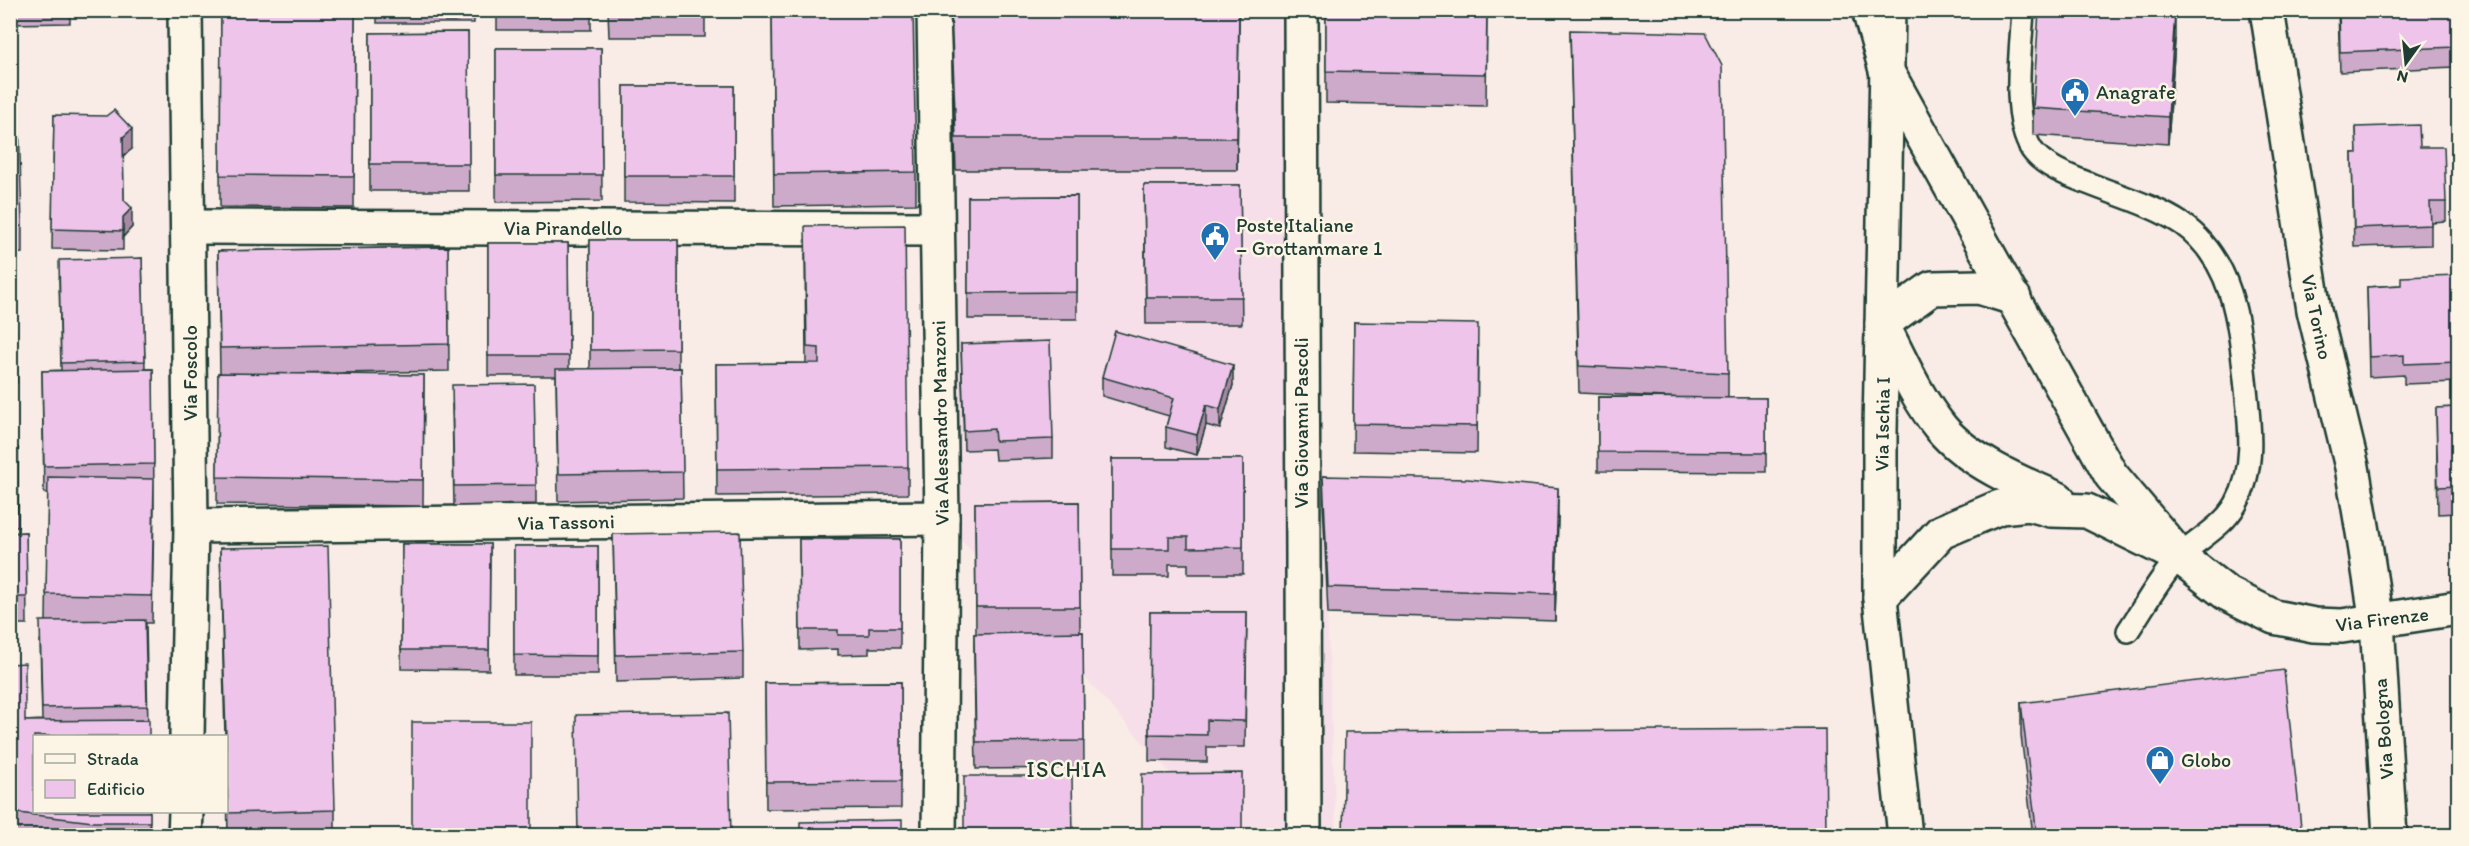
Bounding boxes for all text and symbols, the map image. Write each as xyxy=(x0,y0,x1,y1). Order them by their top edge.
north arrow xyxy=(2376,33,2436,93)
text: N xyxy=(2395,66,2410,88)
public building icon: Anagrafe xyxy=(2059,76,2091,118)
place label: Anagrafe xyxy=(2096,80,2176,104)
place label: Poste Italiane – Grottammare 1 xyxy=(1236,213,1382,260)
street label: Via Pirandello xyxy=(504,216,622,240)
public building icon: Poste Italiane – Grottammare 1 xyxy=(1199,220,1231,262)
street label: Via Torino xyxy=(2296,272,2338,362)
street label: Via Alessandro Manzoni xyxy=(926,320,954,526)
street label: Via Foscolo xyxy=(178,325,202,421)
street label: Via Giovanni Pascoli xyxy=(1289,337,1313,509)
street label: Via Ischia I xyxy=(1869,376,1895,472)
street label: Via Tassoni xyxy=(517,509,615,535)
street label: Via Firenze xyxy=(2334,601,2430,637)
street label: Via Bologna xyxy=(2367,677,2399,780)
legend xyxy=(33,735,228,813)
shop icon: Globo xyxy=(2144,744,2176,786)
text: Strada xyxy=(87,748,139,770)
place label: Globo xyxy=(2181,748,2231,772)
district label: ISCHIA xyxy=(1026,756,1108,783)
text: Edificio xyxy=(87,778,145,800)

